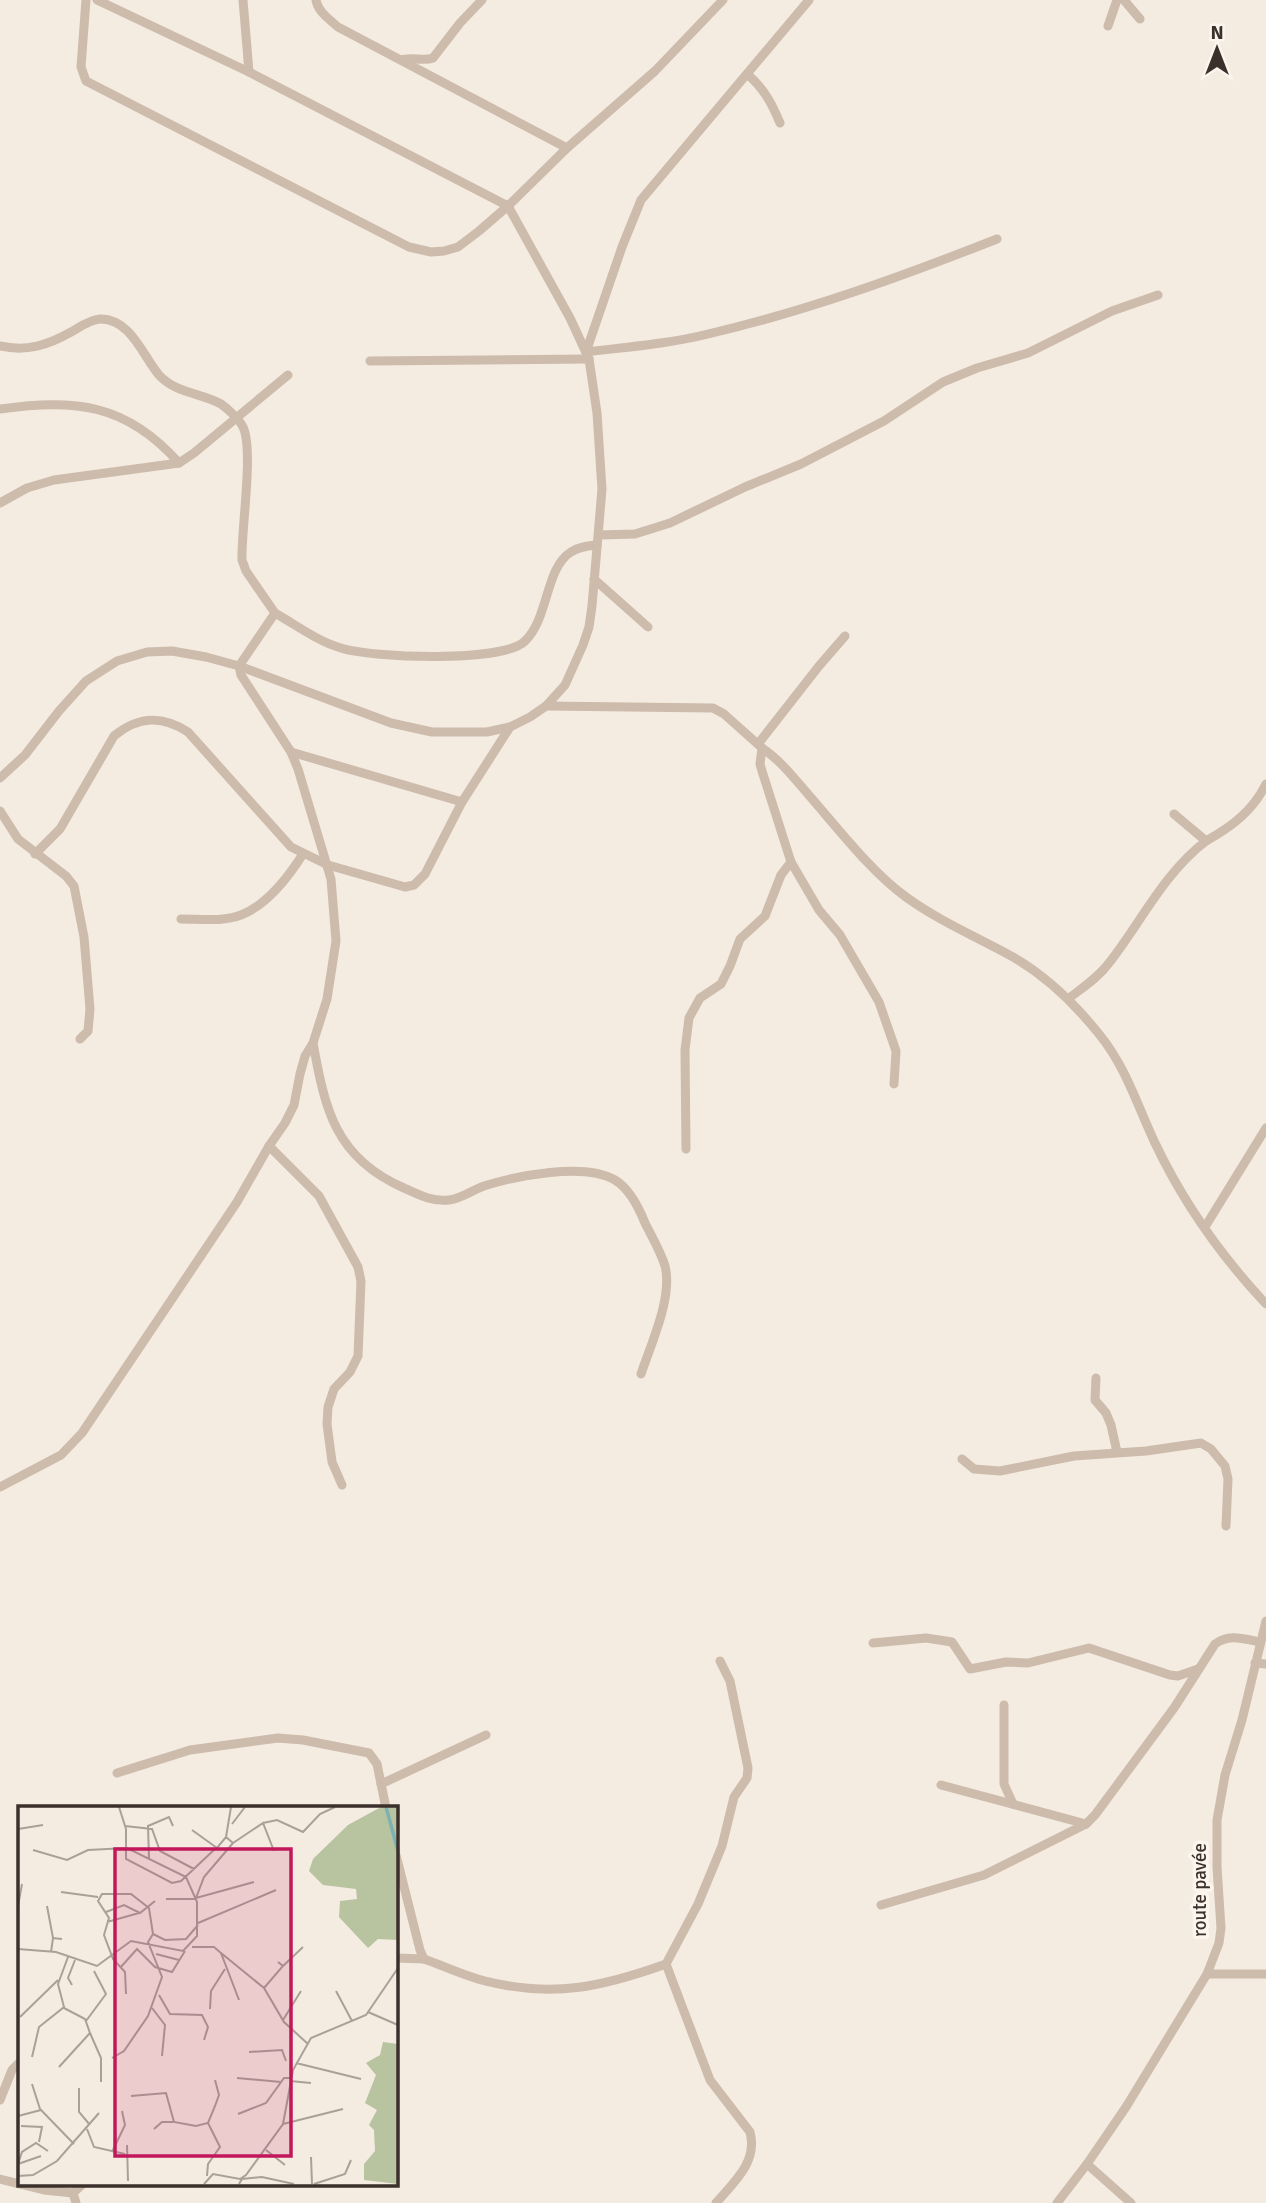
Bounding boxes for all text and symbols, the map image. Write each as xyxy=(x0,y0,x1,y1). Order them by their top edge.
north arrow xyxy=(1182,14,1252,84)
text: N xyxy=(1210,21,1224,45)
inset map xyxy=(18,1806,397,2186)
street label: route pavée xyxy=(1188,1843,1212,1937)

